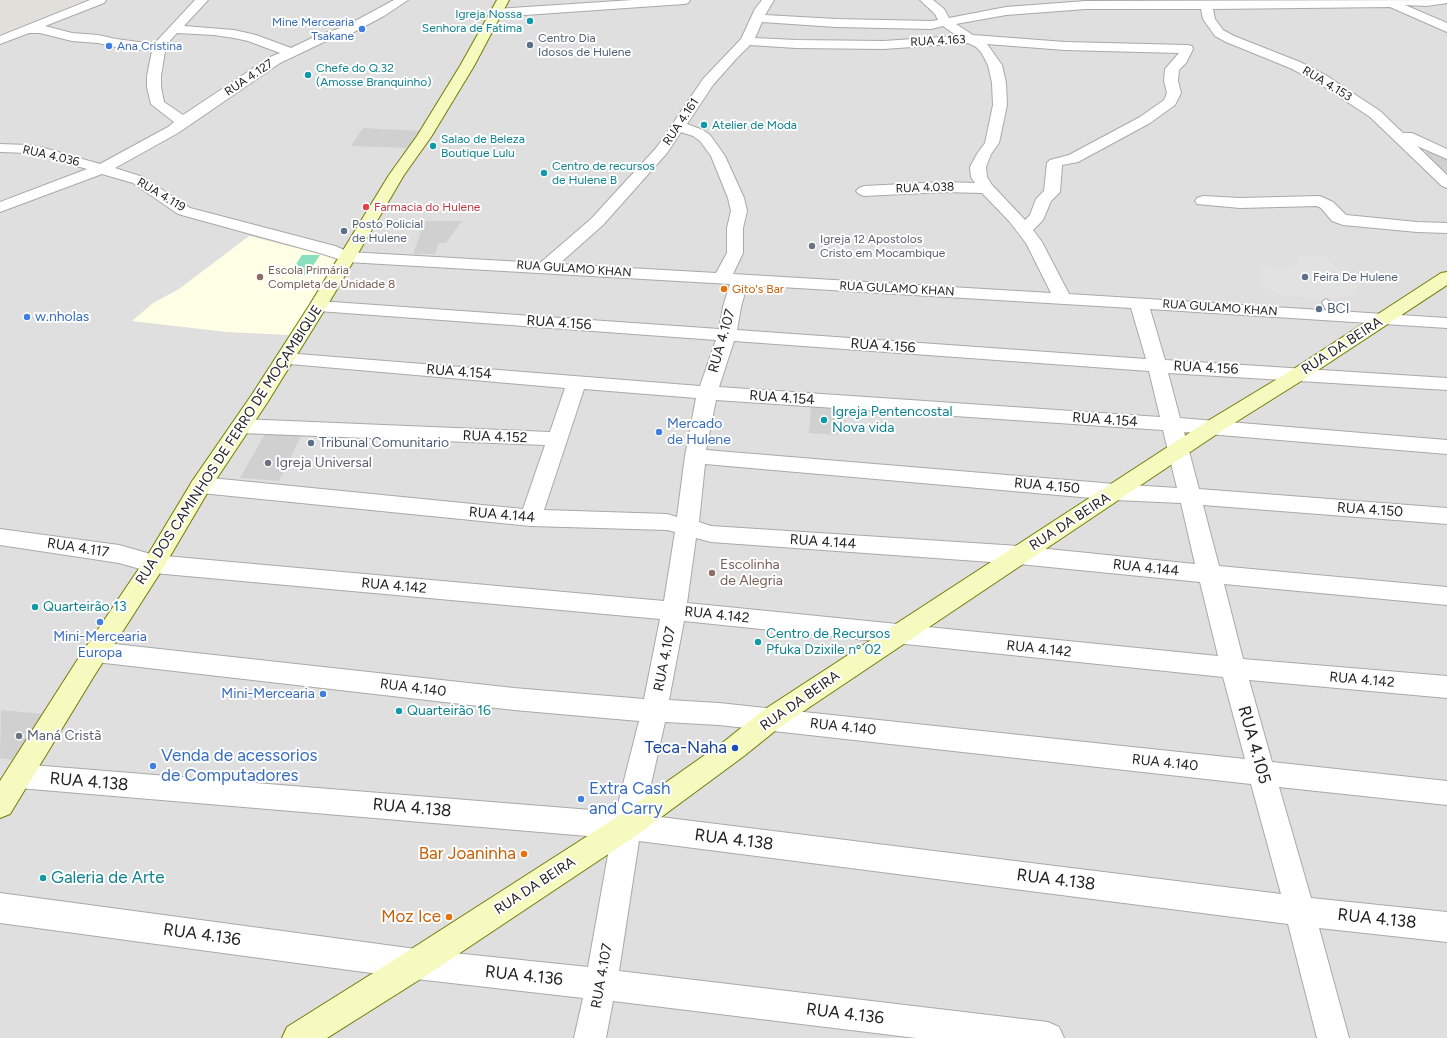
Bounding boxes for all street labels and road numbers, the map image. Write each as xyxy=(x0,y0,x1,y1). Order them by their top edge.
street label: RUA 4.163 xyxy=(910,32,966,50)
street label: RUA 4.127 xyxy=(222,57,276,99)
street label: RUA 4.153 xyxy=(1300,64,1354,104)
street label: RUA 4.161 xyxy=(660,96,702,148)
street label: RUA 4.036 xyxy=(21,142,81,170)
street label: RUA 4.119 xyxy=(134,175,188,215)
street label: RUA 4.038 xyxy=(895,180,955,196)
street label: RUA GULAMO KHAN xyxy=(516,258,632,280)
street label: RUA GULAMO KHAN xyxy=(839,279,955,299)
street label: RUA GULAMO KHAN xyxy=(1162,297,1278,319)
street label: RUA DOS CAMINHOS DE FERRO DE MOÇAMBIQUE xyxy=(132,302,326,588)
street label: RUA 4.107 xyxy=(705,307,739,375)
street label: RUA 4.156 xyxy=(526,312,592,334)
street label: RUA DA BEIRA xyxy=(1298,314,1386,378)
street label: RUA 4.156 xyxy=(850,335,916,357)
street label: RUA 4.156 xyxy=(1173,358,1239,378)
street label: RUA 4.154 xyxy=(426,361,492,383)
street label: RUA 4.154 xyxy=(749,387,815,409)
street label: RUA 4.154 xyxy=(1072,409,1138,431)
street label: RUA 4.152 xyxy=(462,427,528,447)
street label: RUA 4.150 xyxy=(1013,475,1081,497)
street label: RUA DA BEIRA xyxy=(1026,490,1114,554)
street label: RUA 4.150 xyxy=(1336,499,1404,521)
street label: RUA 4.144 xyxy=(468,504,536,526)
street label: RUA 4.144 xyxy=(789,531,857,553)
street label: RUA 4.117 xyxy=(46,535,110,561)
street label: RUA 4.144 xyxy=(1112,556,1180,580)
street label: RUA 4.142 xyxy=(361,575,427,597)
street label: RUA 4.142 xyxy=(684,603,750,627)
street label: RUA 4.107 xyxy=(651,625,679,693)
street label: RUA 4.142 xyxy=(1006,637,1072,661)
street label: RUA DA BEIRA xyxy=(757,667,843,735)
street label: RUA 4.142 xyxy=(1329,669,1395,691)
street label: RUA 4.140 xyxy=(379,676,447,700)
street label: RUA 4.105 xyxy=(1233,704,1275,786)
street label: RUA 4.140 xyxy=(809,715,877,739)
street label: RUA 4.140 xyxy=(1131,751,1199,775)
street label: RUA 4.138 xyxy=(49,768,129,796)
street label: RUA 4.138 xyxy=(372,794,452,822)
street label: RUA 4.138 xyxy=(693,825,775,855)
street label: RUA DA BEIRA xyxy=(491,854,579,918)
street label: RUA 4.138 xyxy=(1015,865,1097,895)
street label: RUA 4.138 xyxy=(1337,905,1417,933)
street label: RUA 4.136 xyxy=(162,919,242,951)
street label: RUA 4.107 xyxy=(588,942,616,1010)
street label: RUA 4.136 xyxy=(484,962,564,990)
street label: RUA 4.136 xyxy=(805,999,885,1029)

